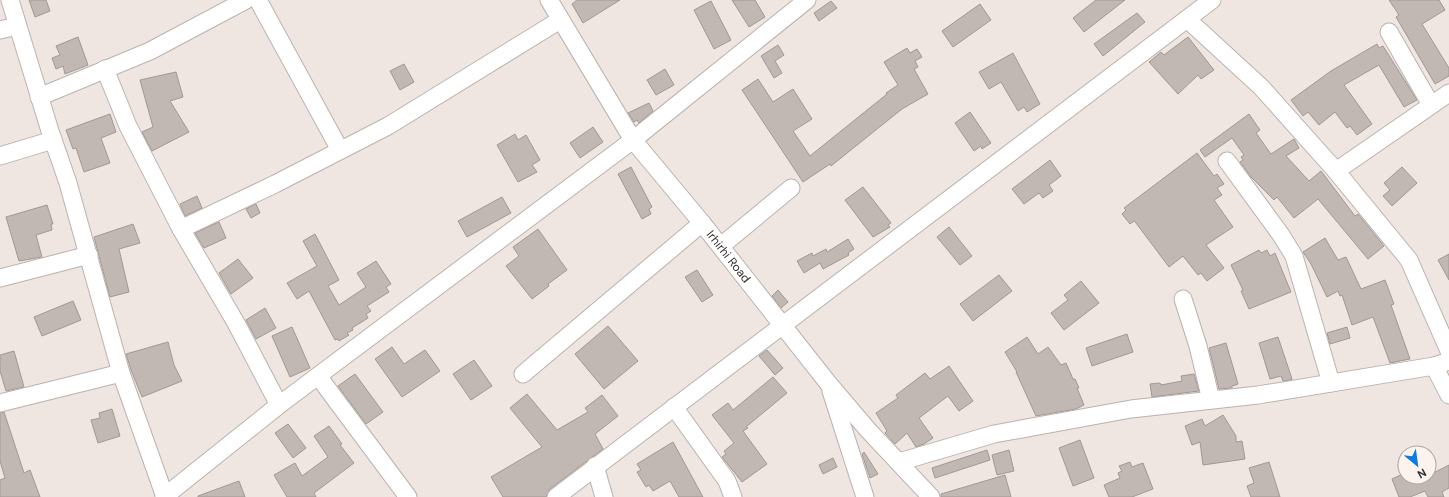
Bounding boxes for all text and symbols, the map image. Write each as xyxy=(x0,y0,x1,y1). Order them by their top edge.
street label: Irhirhi Road xyxy=(703,227,754,286)
north arrow xyxy=(1397,445,1437,485)
text: N xyxy=(1415,466,1429,482)

